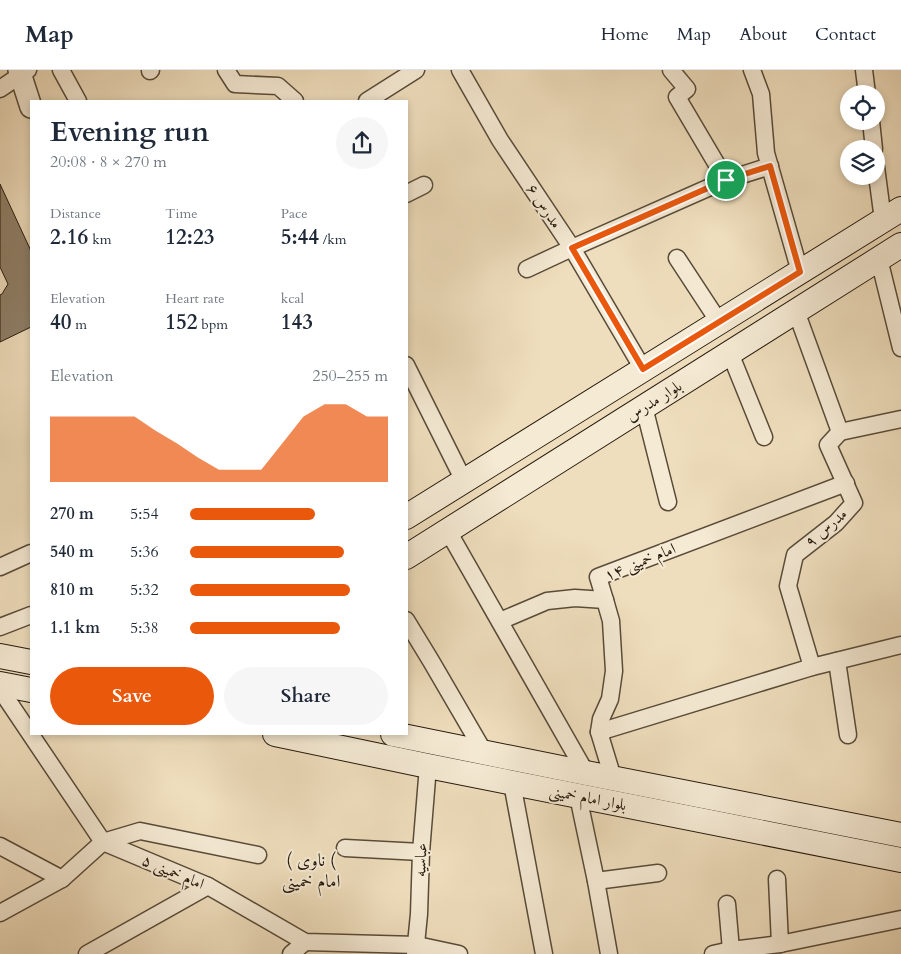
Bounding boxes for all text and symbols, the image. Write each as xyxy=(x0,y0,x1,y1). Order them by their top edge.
text: Map xyxy=(25,18,74,51)
text: Home xyxy=(601,22,649,47)
text: Map xyxy=(677,22,711,47)
text: About xyxy=(739,22,787,47)
text: Contact xyxy=(815,22,876,47)
map controls xyxy=(840,85,885,185)
button: locate xyxy=(840,85,885,130)
text: Evening run xyxy=(50,113,209,151)
button: share xyxy=(336,117,388,169)
button: layers xyxy=(840,140,885,185)
text: 20:08 · 8 × 270 m xyxy=(50,151,167,173)
pin xyxy=(705,159,747,201)
icon: arrive xyxy=(712,166,740,194)
street label: مدرس ۶ xyxy=(521,179,567,233)
text: Distance xyxy=(50,204,101,223)
text: Time xyxy=(165,204,198,223)
text: Pace xyxy=(281,204,308,223)
text: 2.16 xyxy=(50,223,88,252)
text: 12:23 xyxy=(165,223,214,252)
text: 5:44 xyxy=(281,223,319,252)
text: km xyxy=(88,230,111,249)
text: /km xyxy=(319,230,347,249)
text: Elevation xyxy=(50,289,106,308)
text: Heart rate xyxy=(165,289,225,308)
text: kcal xyxy=(281,289,304,308)
text: 40 xyxy=(50,308,72,337)
text: 152 xyxy=(165,308,198,337)
text: 143 xyxy=(281,308,313,337)
text: m xyxy=(72,315,87,334)
text: bpm xyxy=(198,315,228,334)
text: Elevation xyxy=(50,365,114,387)
text: 250–255 m xyxy=(312,365,388,387)
street label: بلوار مدرس xyxy=(622,375,686,427)
text: 270 m xyxy=(50,503,94,525)
text: 5:54 xyxy=(130,503,159,525)
street label: مدرس ۹ xyxy=(800,503,852,553)
street label: امام خمینی ۱۴ xyxy=(601,538,680,589)
text: 540 m xyxy=(50,541,94,563)
text: 5:36 xyxy=(130,541,159,563)
text: 810 m xyxy=(50,579,94,601)
text: 5:32 xyxy=(130,579,159,601)
text: 1.1 km xyxy=(50,617,100,639)
text: 5:38 xyxy=(130,617,159,639)
button: Save xyxy=(50,667,214,725)
button: Share xyxy=(224,667,388,725)
street label: بلوار امام خمینی xyxy=(547,780,629,819)
street label: عباسیه xyxy=(409,842,433,878)
district label: ( ناوی ( امام خمینی xyxy=(282,848,340,897)
street label: امام خمینی ۵ xyxy=(137,849,208,898)

